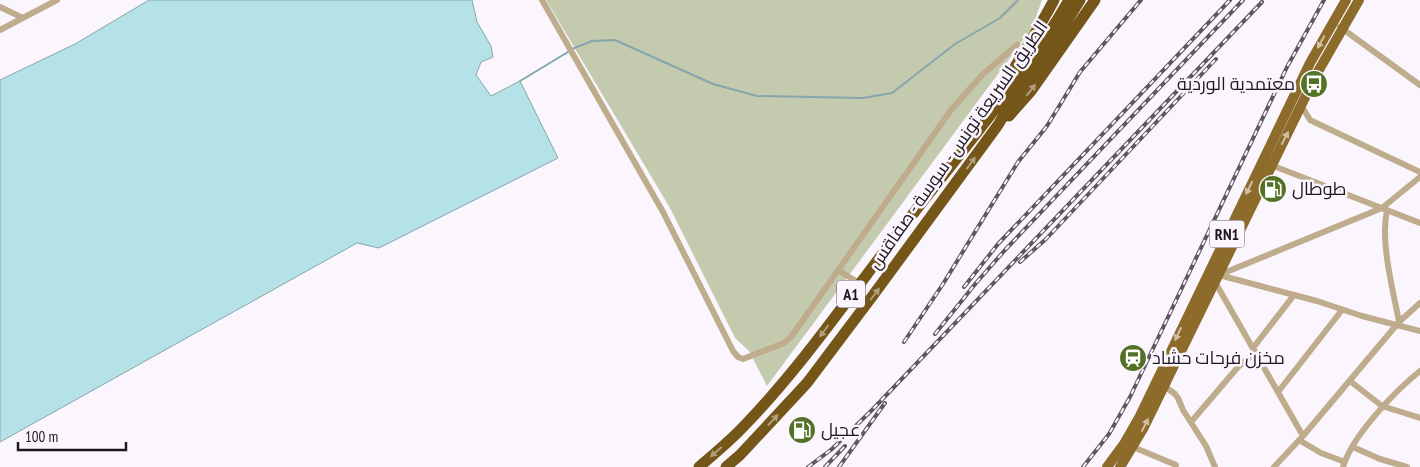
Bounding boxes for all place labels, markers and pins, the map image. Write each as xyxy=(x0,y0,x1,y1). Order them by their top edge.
bus stop icon: معتمدية الوردية xyxy=(1299,69,1329,99)
place label: معتمدية الوردية xyxy=(1177,72,1295,95)
fuel station icon: طوطال xyxy=(1258,174,1288,204)
place label: طوطال xyxy=(1292,177,1346,200)
station icon: مخزن فرحات حشاد xyxy=(1118,343,1148,373)
place label: مخزن فرحات حشاد xyxy=(1152,346,1285,369)
fuel station icon: عجيل xyxy=(787,415,817,445)
place label: عجيل xyxy=(821,418,860,441)

